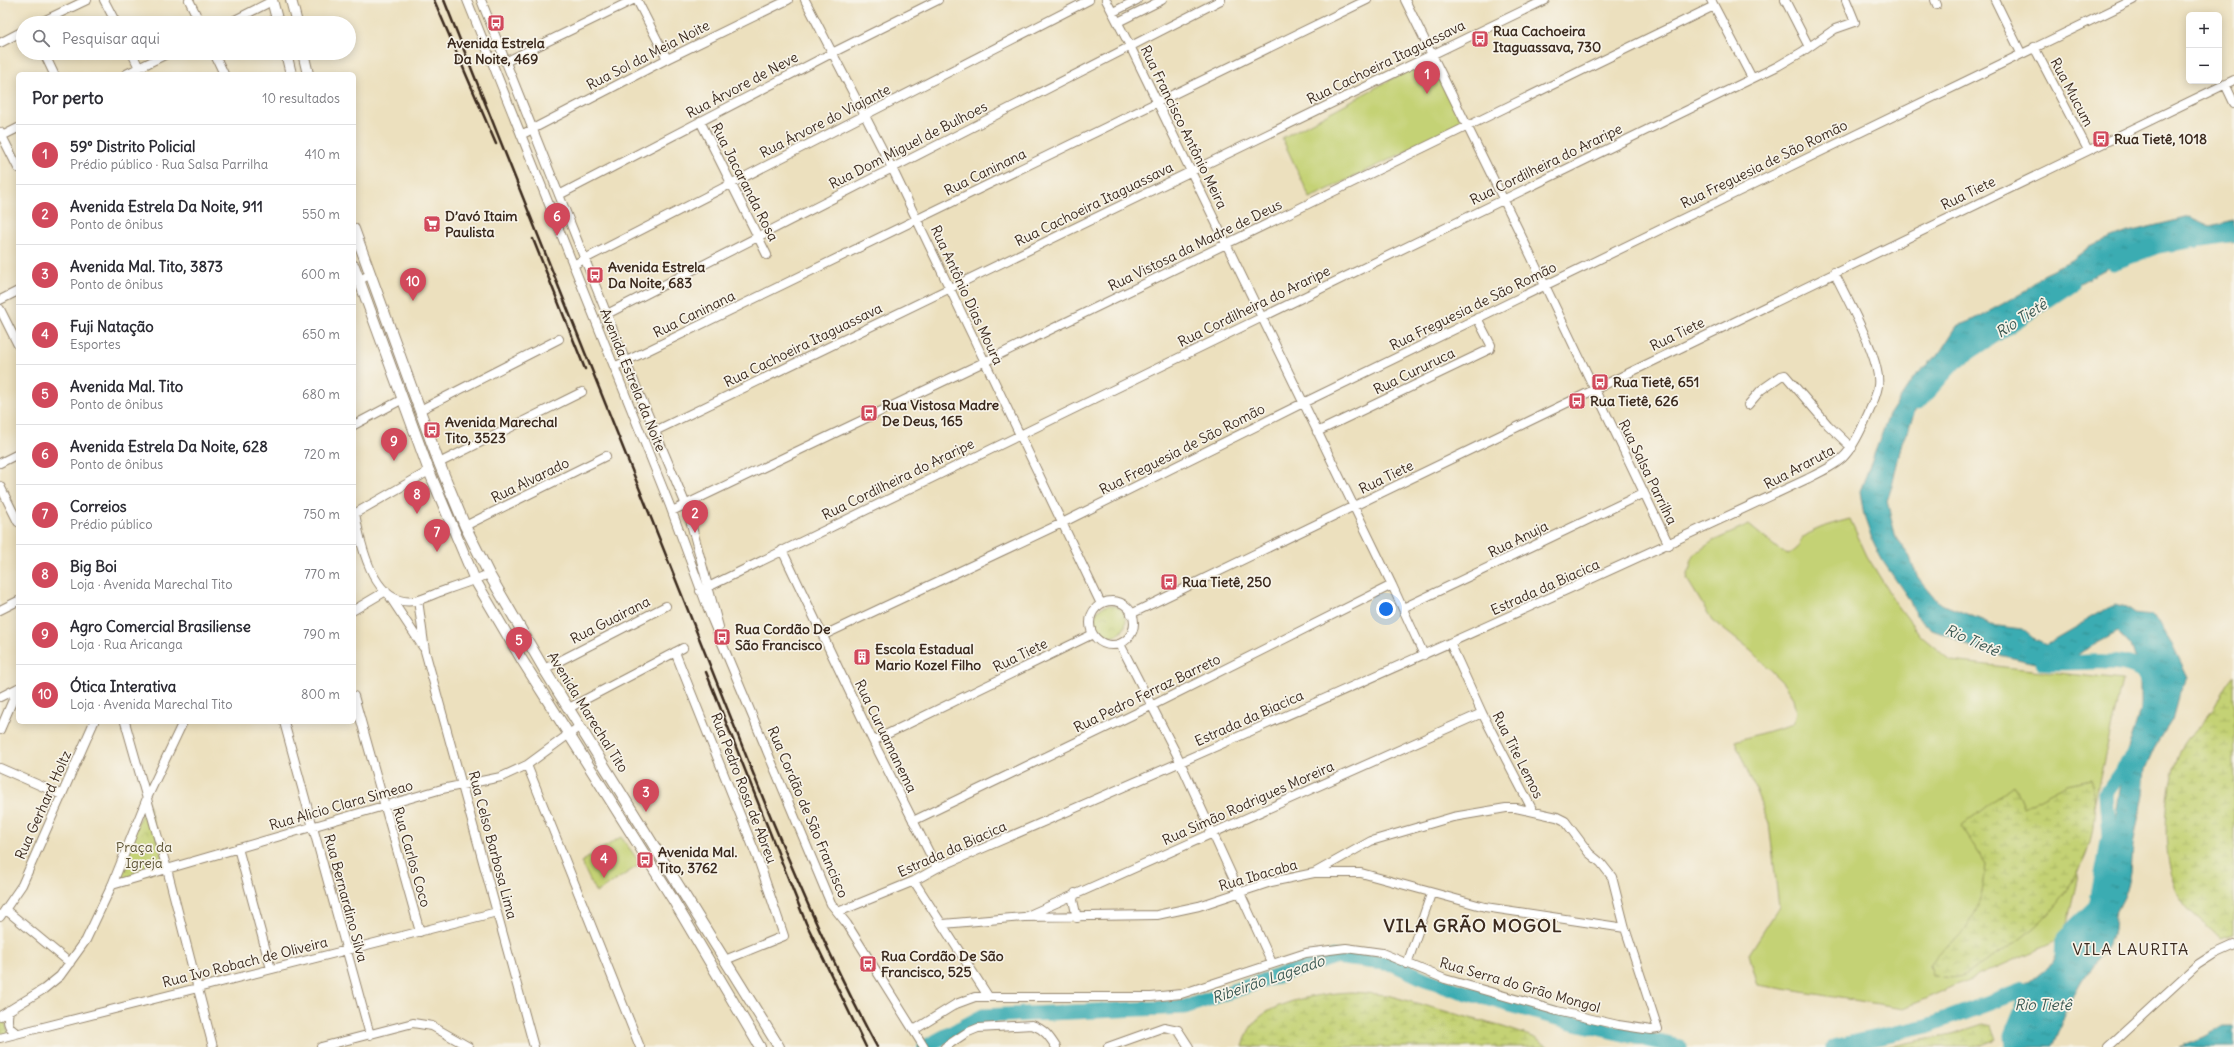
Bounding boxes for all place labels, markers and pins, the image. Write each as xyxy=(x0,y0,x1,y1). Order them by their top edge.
bus stop icon: Avenida Estrela Da Noite, 469 xyxy=(486,13,506,33)
place label: Rua Cachoeira Itaguassava, 730 xyxy=(1493,22,1601,56)
bus stop icon: Rua Cachoeira Itaguassava, 730 xyxy=(1470,29,1490,49)
place label: Avenida Estrela Da Noite, 469 xyxy=(447,34,545,68)
pin: 1 xyxy=(1414,61,1440,94)
bus stop icon: Rua Tietê, 1018 xyxy=(2091,129,2111,149)
place label: Rua Tietê, 1018 xyxy=(2114,130,2207,148)
pin: 6 xyxy=(544,203,570,236)
place label: D’avó Itaim Paulista xyxy=(445,207,518,241)
supermarket icon: D’avó Itaim Paulista xyxy=(422,214,442,234)
place label: Avenida Estrela Da Noite, 683 xyxy=(608,258,705,292)
bus stop icon: Avenida Estrela Da Noite, 683 xyxy=(585,265,605,285)
pin: 10 xyxy=(400,268,426,301)
bus stop icon: Rua Tietê, 651 xyxy=(1590,372,1610,392)
place label: Rua Tietê, 651 xyxy=(1613,373,1699,391)
bus stop icon: Rua Tietê, 626 xyxy=(1567,391,1587,411)
place label: Rua Tietê, 626 xyxy=(1590,392,1678,410)
place label: Rua Vistosa Madre De Deus, 165 xyxy=(882,396,1000,430)
bus stop icon: Rua Vistosa Madre De Deus, 165 xyxy=(859,403,879,423)
place label: Avenida Marechal Tito, 3523 xyxy=(445,413,557,447)
bus stop icon: Avenida Marechal Tito, 3523 xyxy=(422,420,442,440)
pin: 9 xyxy=(381,428,407,461)
pin: 8 xyxy=(404,481,430,514)
pin: 2 xyxy=(682,500,708,533)
pin: 7 xyxy=(424,519,450,552)
bus stop icon: Rua Tietê, 250 xyxy=(1159,572,1179,592)
place label: Rua Tietê, 250 xyxy=(1182,573,1272,591)
place label: Rua Cordão De São Francisco xyxy=(735,620,831,654)
pin: 5 xyxy=(506,627,532,660)
bus stop icon: Rua Cordão De São Francisco xyxy=(712,627,732,647)
place label: Escola Estadual Mario Kozel Filho xyxy=(875,640,981,674)
building icon: Escola Estadual Mario Kozel Filho xyxy=(852,647,872,667)
pin: 3 xyxy=(633,779,659,812)
place label: Avenida Mal. Tito, 3762 xyxy=(658,843,737,877)
pin: 4 xyxy=(591,845,617,878)
bus stop icon: Avenida Mal. Tito, 3762 xyxy=(635,850,655,870)
place label: Rua Cordão De São Francisco, 525 xyxy=(881,947,1004,981)
bus stop icon: Rua Cordão De São Francisco, 525 xyxy=(858,954,878,974)

